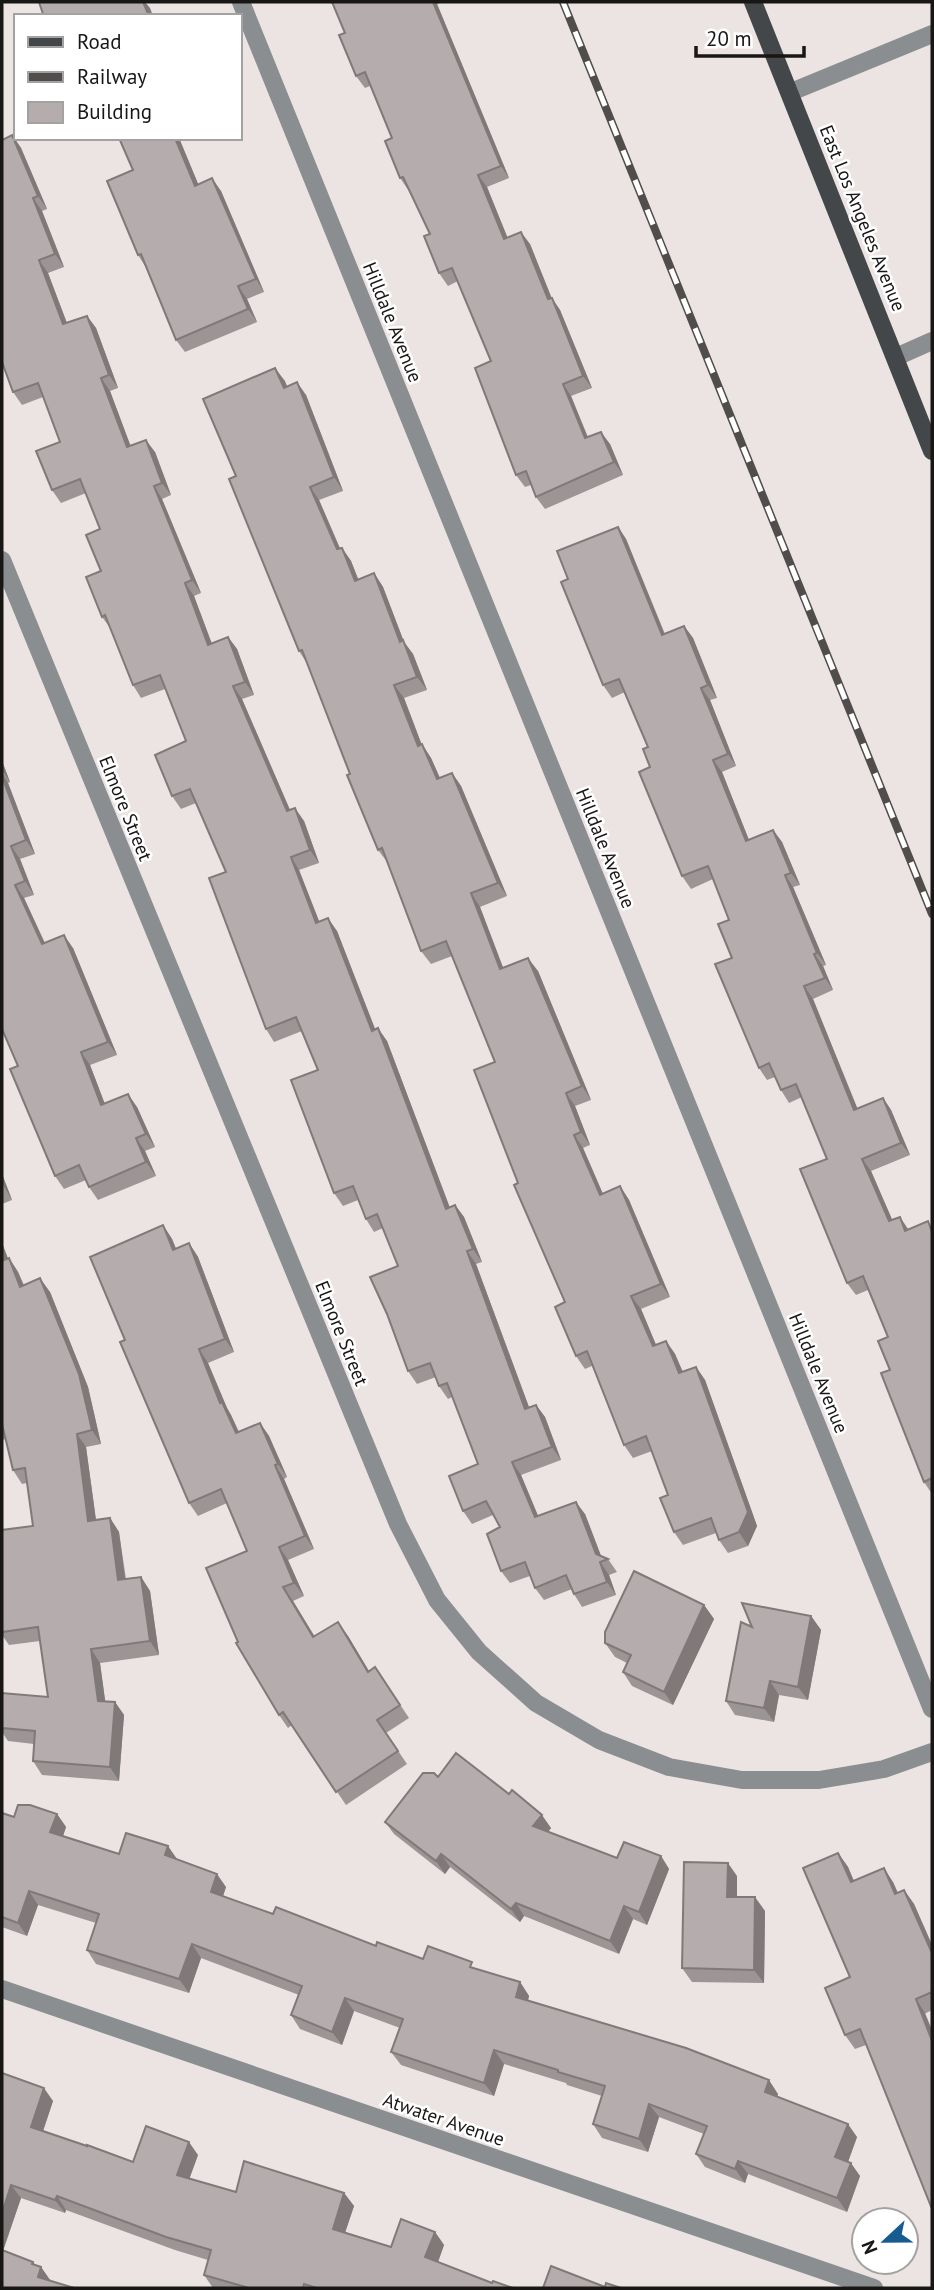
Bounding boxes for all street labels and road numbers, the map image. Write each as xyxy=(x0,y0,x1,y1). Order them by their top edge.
street label: East Los Angeles Avenue xyxy=(815,121,911,315)
street label: Hilldale Avenue xyxy=(358,258,428,386)
street label: Elmore Street xyxy=(94,752,158,864)
street label: Hilldale Avenue xyxy=(571,784,641,912)
street label: Elmore Street xyxy=(310,1277,374,1389)
street label: Hilldale Avenue xyxy=(784,1309,854,1437)
street label: Atwater Avenue xyxy=(380,2087,508,2151)

